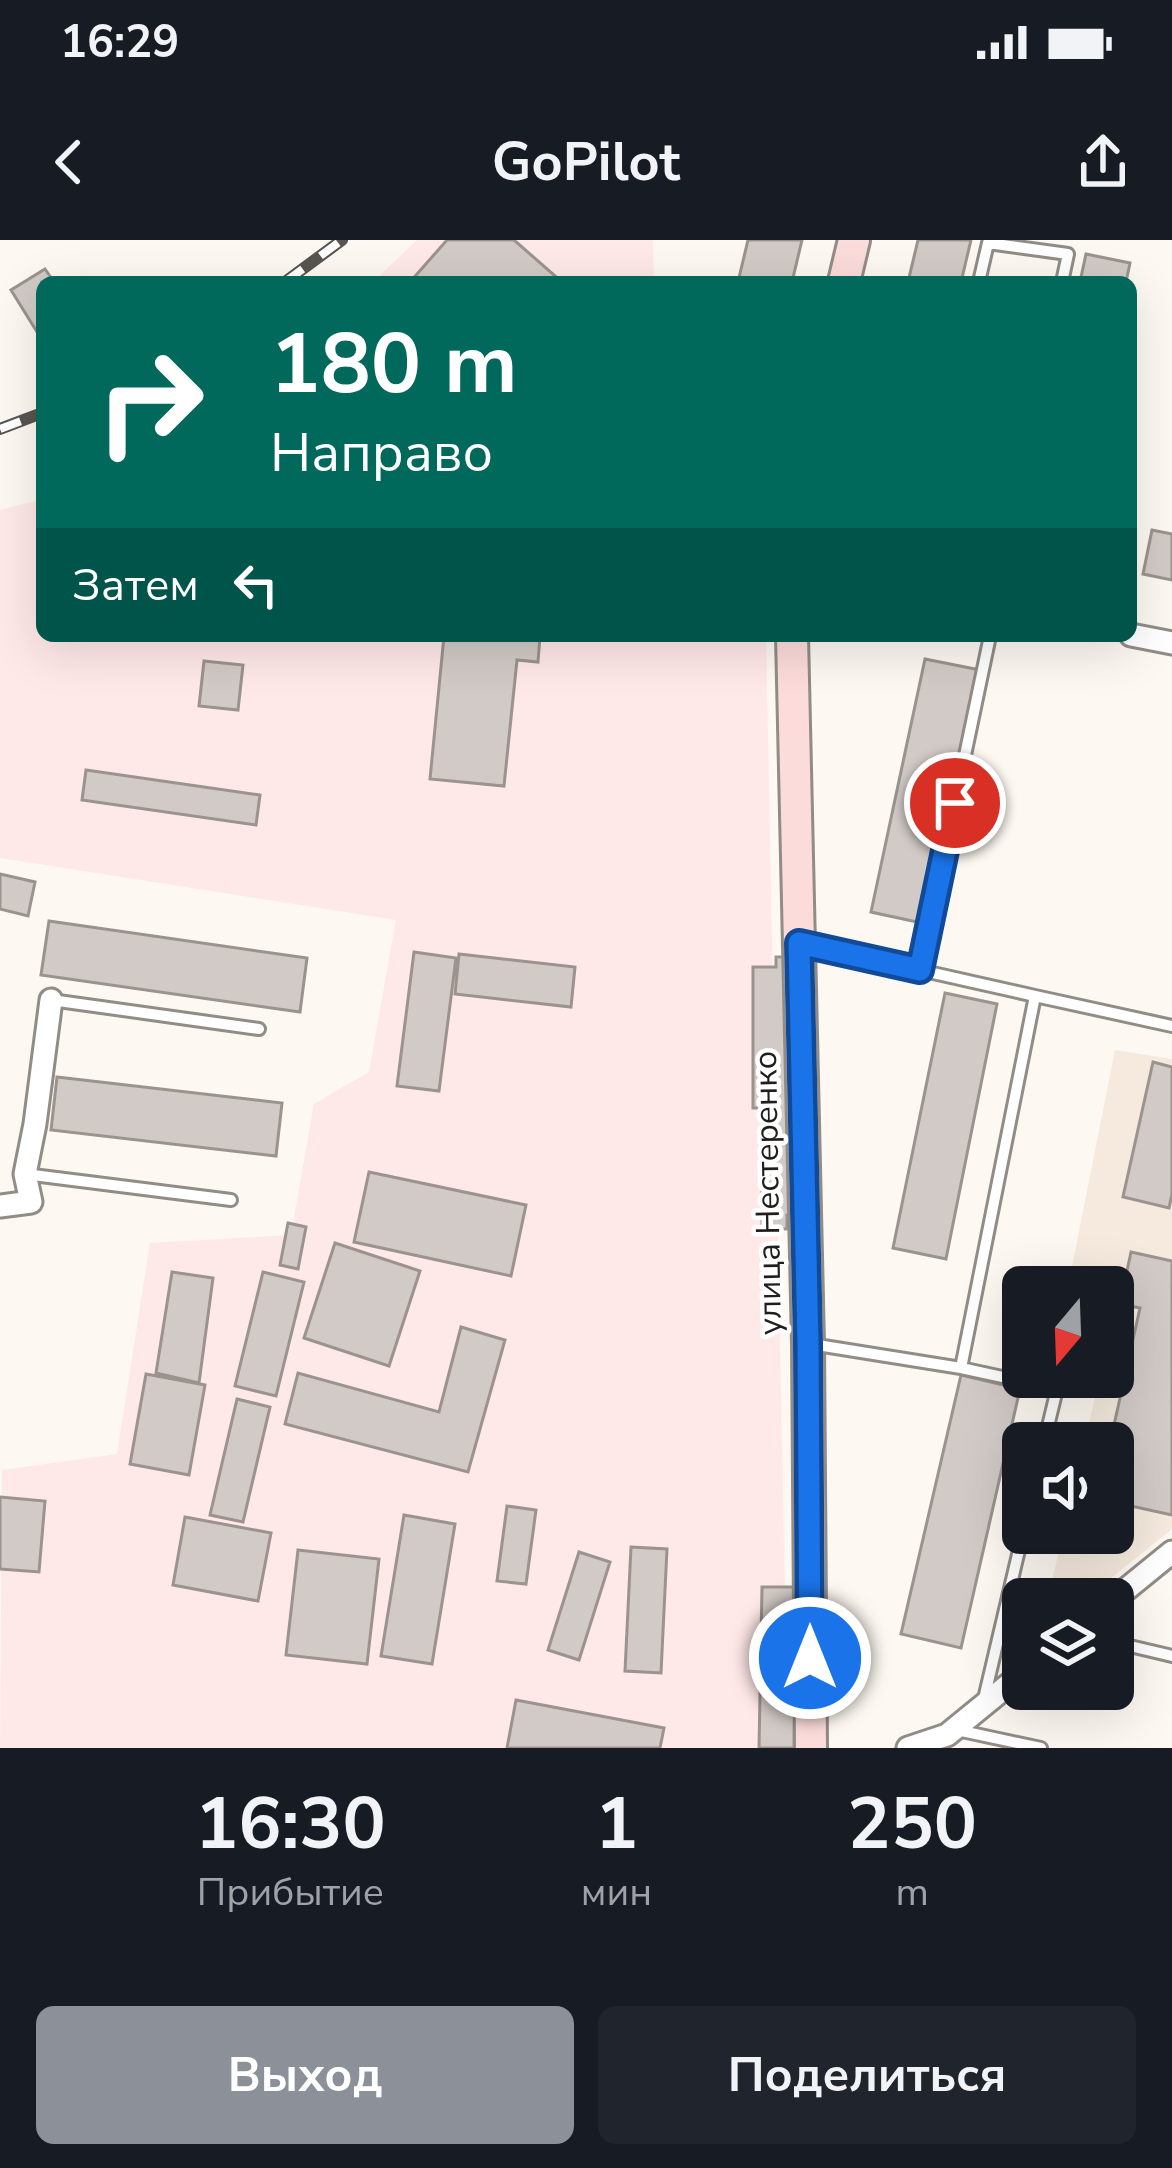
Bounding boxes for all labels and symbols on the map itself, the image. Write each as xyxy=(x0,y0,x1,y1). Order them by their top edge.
pin xyxy=(904,752,1006,854)
street label: улица Нестеренко xyxy=(743,1050,793,1336)
north arrow xyxy=(1002,1266,1134,1398)
position arrow xyxy=(747,1595,873,1721)

